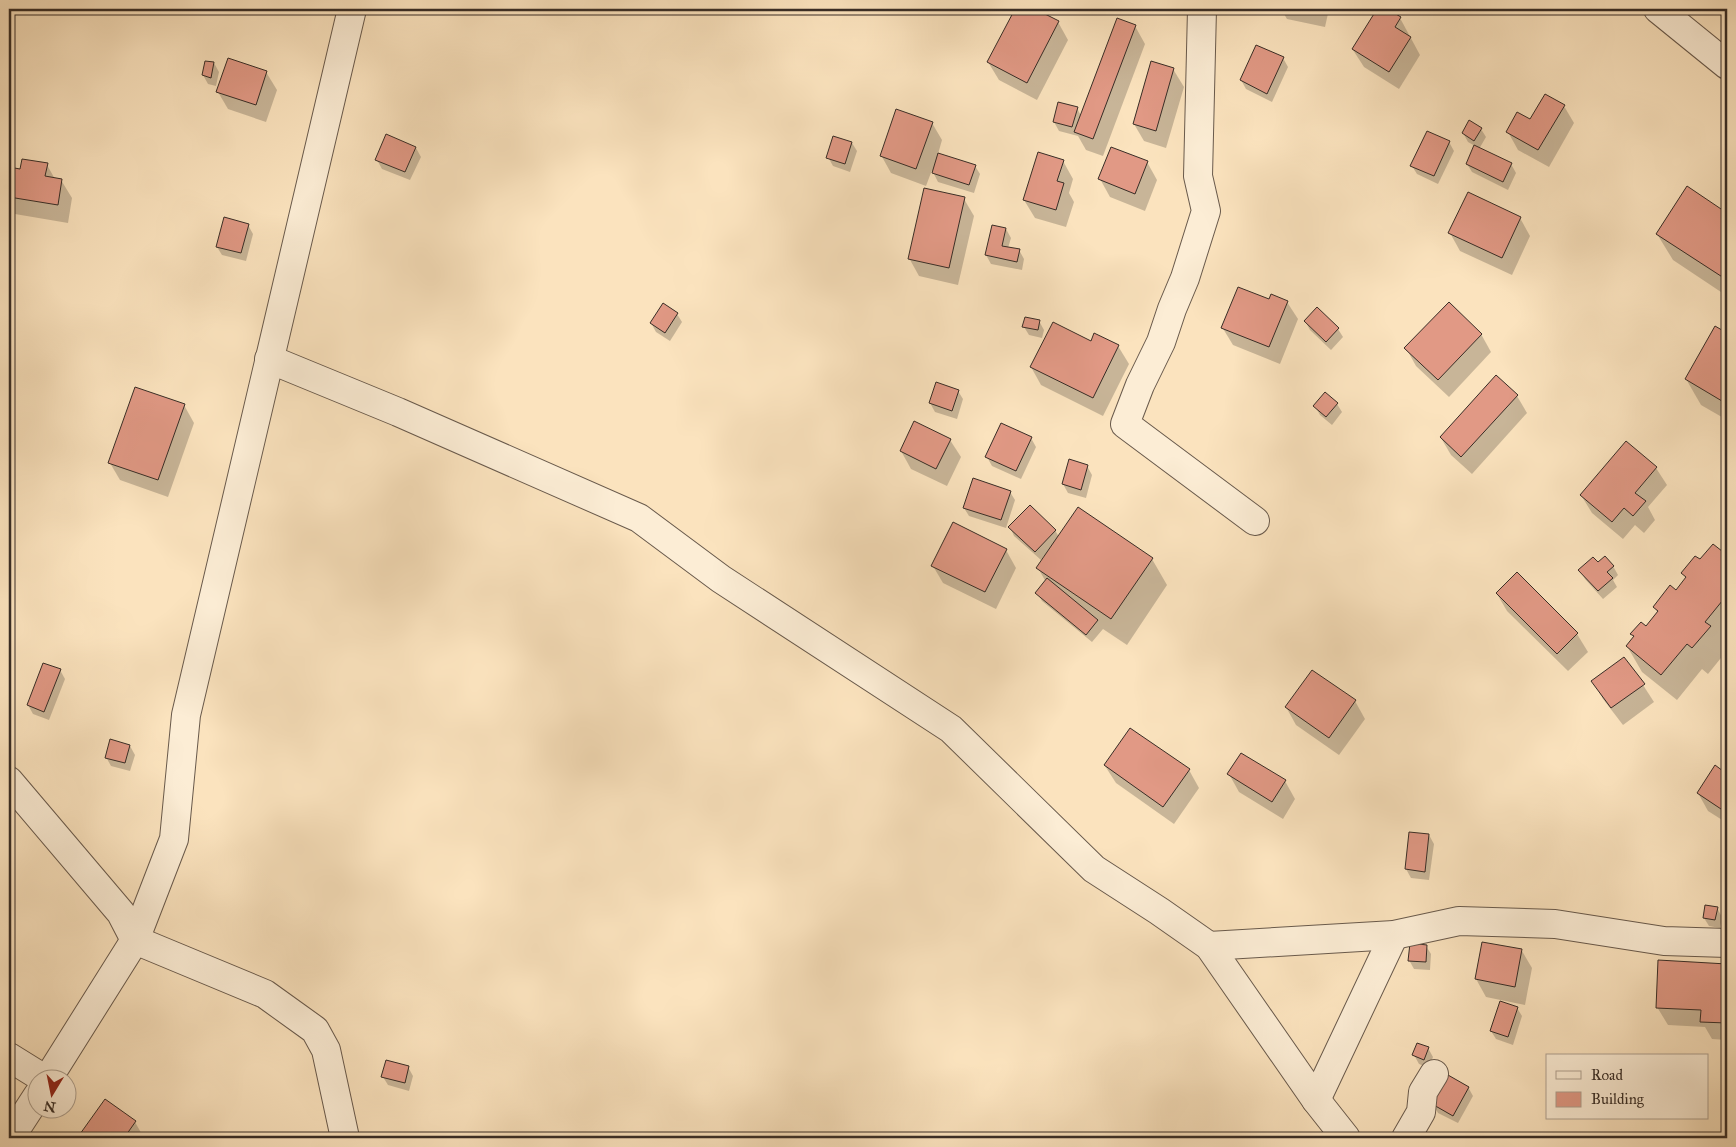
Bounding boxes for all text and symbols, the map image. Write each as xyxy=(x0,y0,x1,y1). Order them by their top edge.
legend xyxy=(1546,1054,1708,1120)
text: Road xyxy=(1591,1066,1623,1084)
north arrow xyxy=(28,1070,78,1120)
text: Building xyxy=(1591,1090,1645,1108)
text: N xyxy=(42,1097,57,1116)

